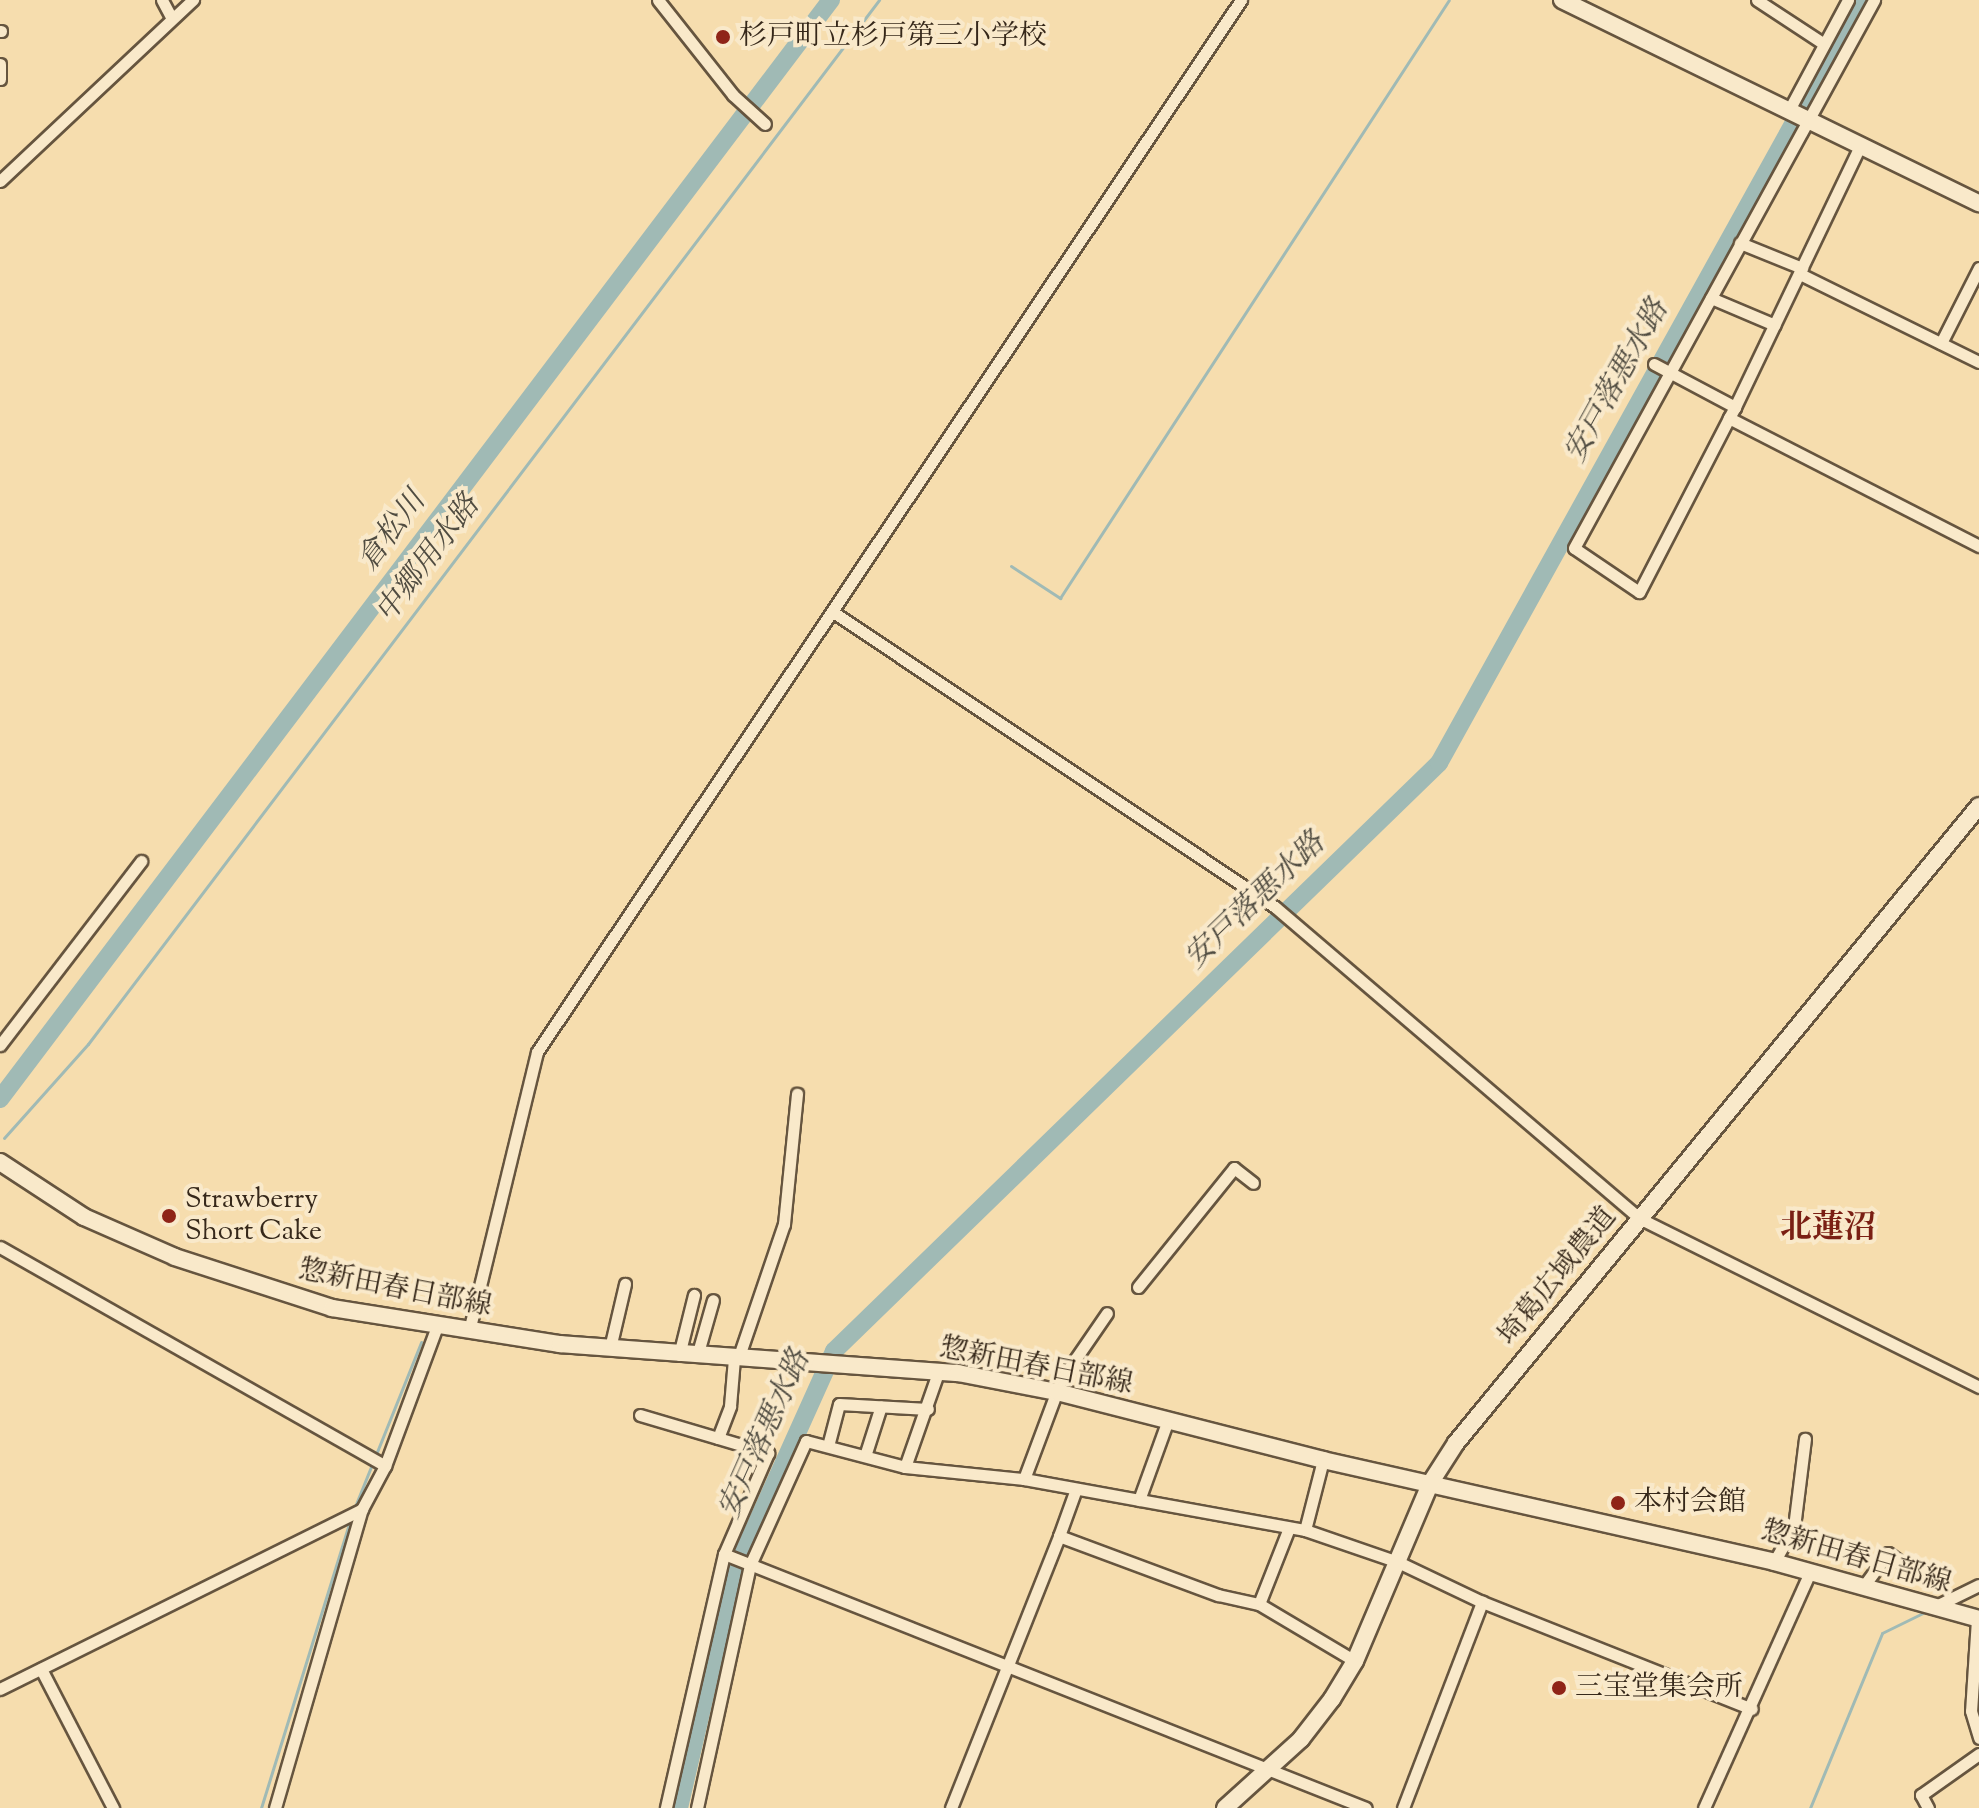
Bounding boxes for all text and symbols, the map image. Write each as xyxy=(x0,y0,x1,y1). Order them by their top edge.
place label: 杉戸町立杉戸第三小学校 xyxy=(739,20,1047,54)
marker: 杉戸町立杉戸第三小学校 xyxy=(714,28,732,46)
water label: 安戸落悪水路 xyxy=(1559,295,1677,469)
water label: 倉松川 xyxy=(352,485,434,579)
water label: 中郷用水路 xyxy=(369,489,489,631)
water label: 安戸落悪水路 xyxy=(1179,827,1333,977)
place label: Strawberry Short Cake xyxy=(185,1183,322,1249)
street label: 埼葛広域農道 xyxy=(1492,1201,1624,1353)
marker: Strawberry Short Cake xyxy=(160,1207,178,1225)
district label: 北蓮沼 xyxy=(1780,1210,1876,1248)
street label: 惣新田春日部線 xyxy=(296,1254,494,1324)
street label: 惣新田春日部線 xyxy=(937,1332,1135,1402)
water label: 安戸落悪水路 xyxy=(713,1345,819,1525)
place label: 本村会館 xyxy=(1634,1486,1746,1520)
marker: 本村会館 xyxy=(1609,1494,1627,1512)
street label: 惣新田春日部線 xyxy=(1757,1515,1955,1601)
place label: 三宝堂集会所 xyxy=(1575,1671,1743,1705)
marker: 三宝堂集会所 xyxy=(1550,1679,1568,1697)

